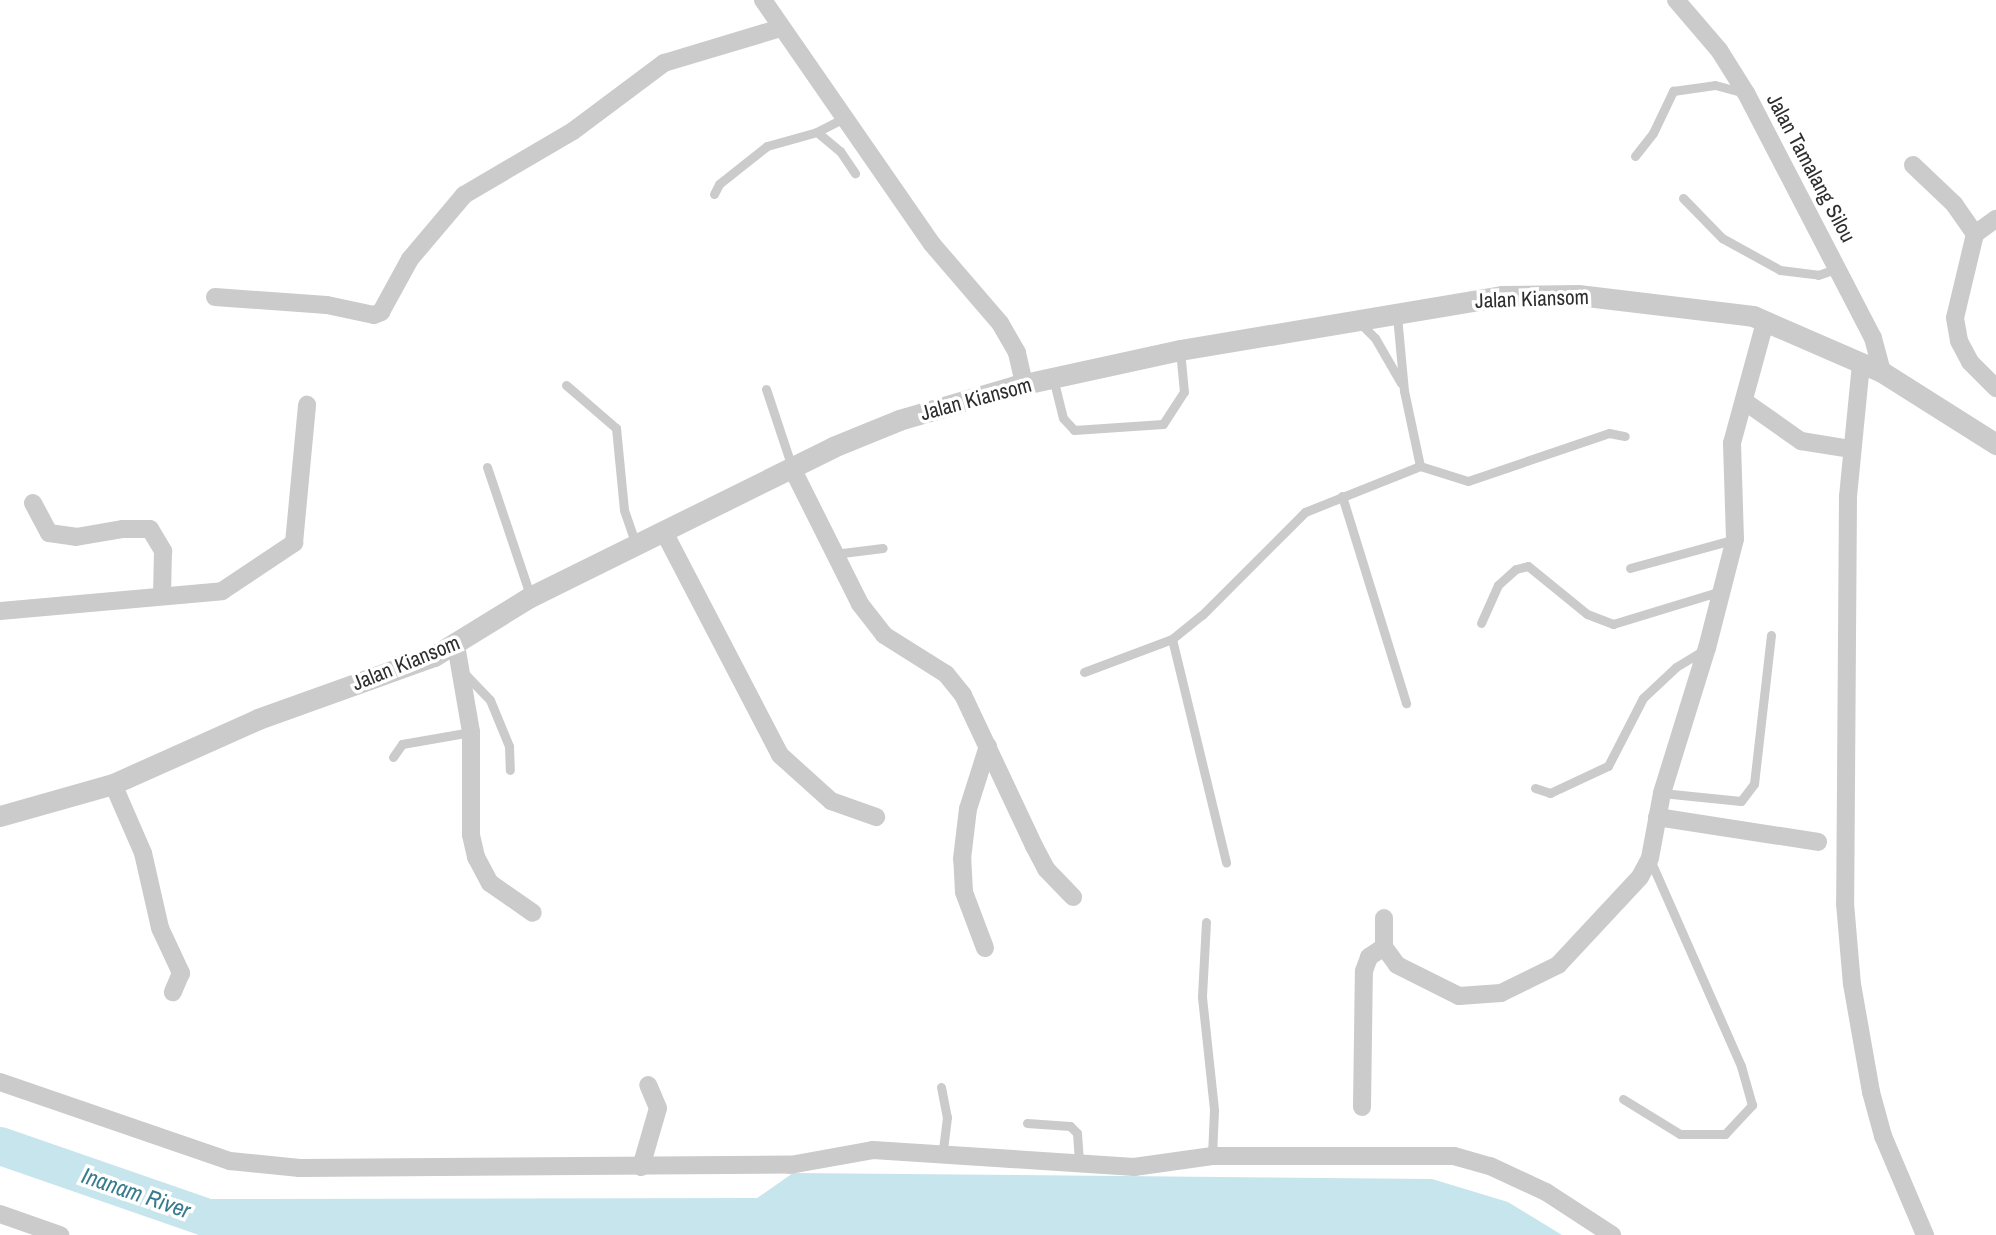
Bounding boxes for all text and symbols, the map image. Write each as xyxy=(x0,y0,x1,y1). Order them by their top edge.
street label: Jalan Tamalang Silou xyxy=(1761,89,1861,247)
street label: Jalan Kiansom xyxy=(1475,284,1589,314)
street label: Jalan Kiansom xyxy=(918,372,1034,426)
street label: Jalan Kiansom xyxy=(348,630,464,696)
water label: Inanam River xyxy=(78,1162,194,1224)

